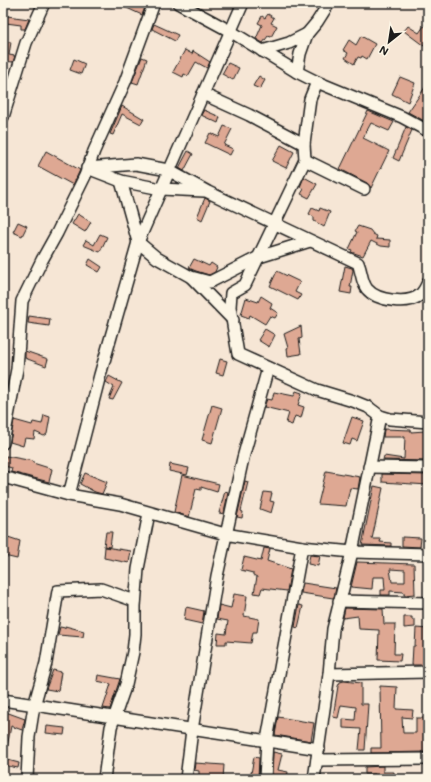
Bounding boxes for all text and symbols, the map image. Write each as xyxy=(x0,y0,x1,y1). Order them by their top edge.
north arrow xyxy=(369,22,409,62)
text: N xyxy=(376,43,391,60)

